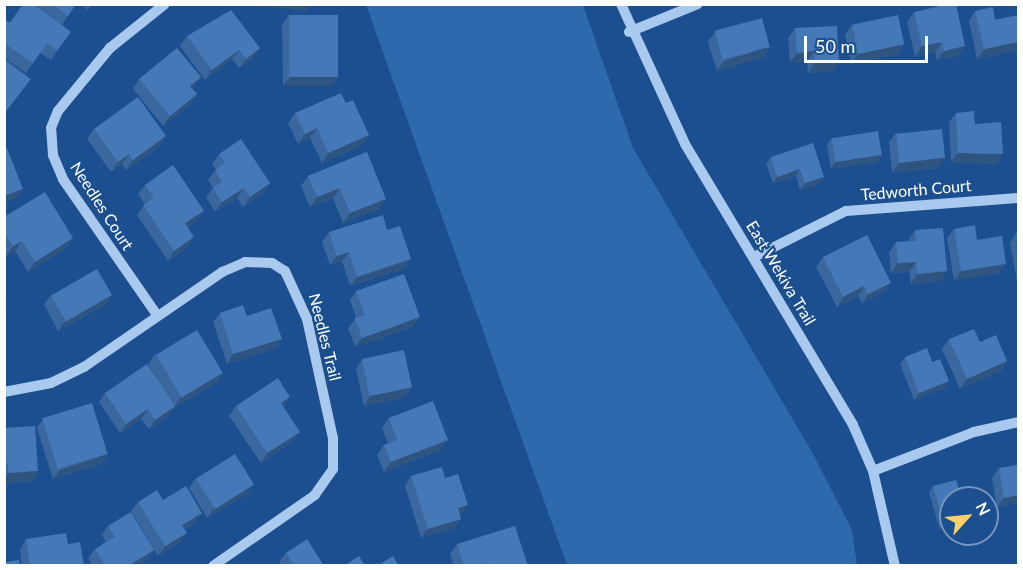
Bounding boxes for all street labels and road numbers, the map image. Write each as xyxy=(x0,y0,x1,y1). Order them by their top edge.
street label: Needles Court xyxy=(66,158,138,254)
street label: Tedworth Court xyxy=(860,176,972,204)
street label: East Wekiva Trail xyxy=(742,217,820,329)
street label: Needles Trail xyxy=(305,291,345,383)

